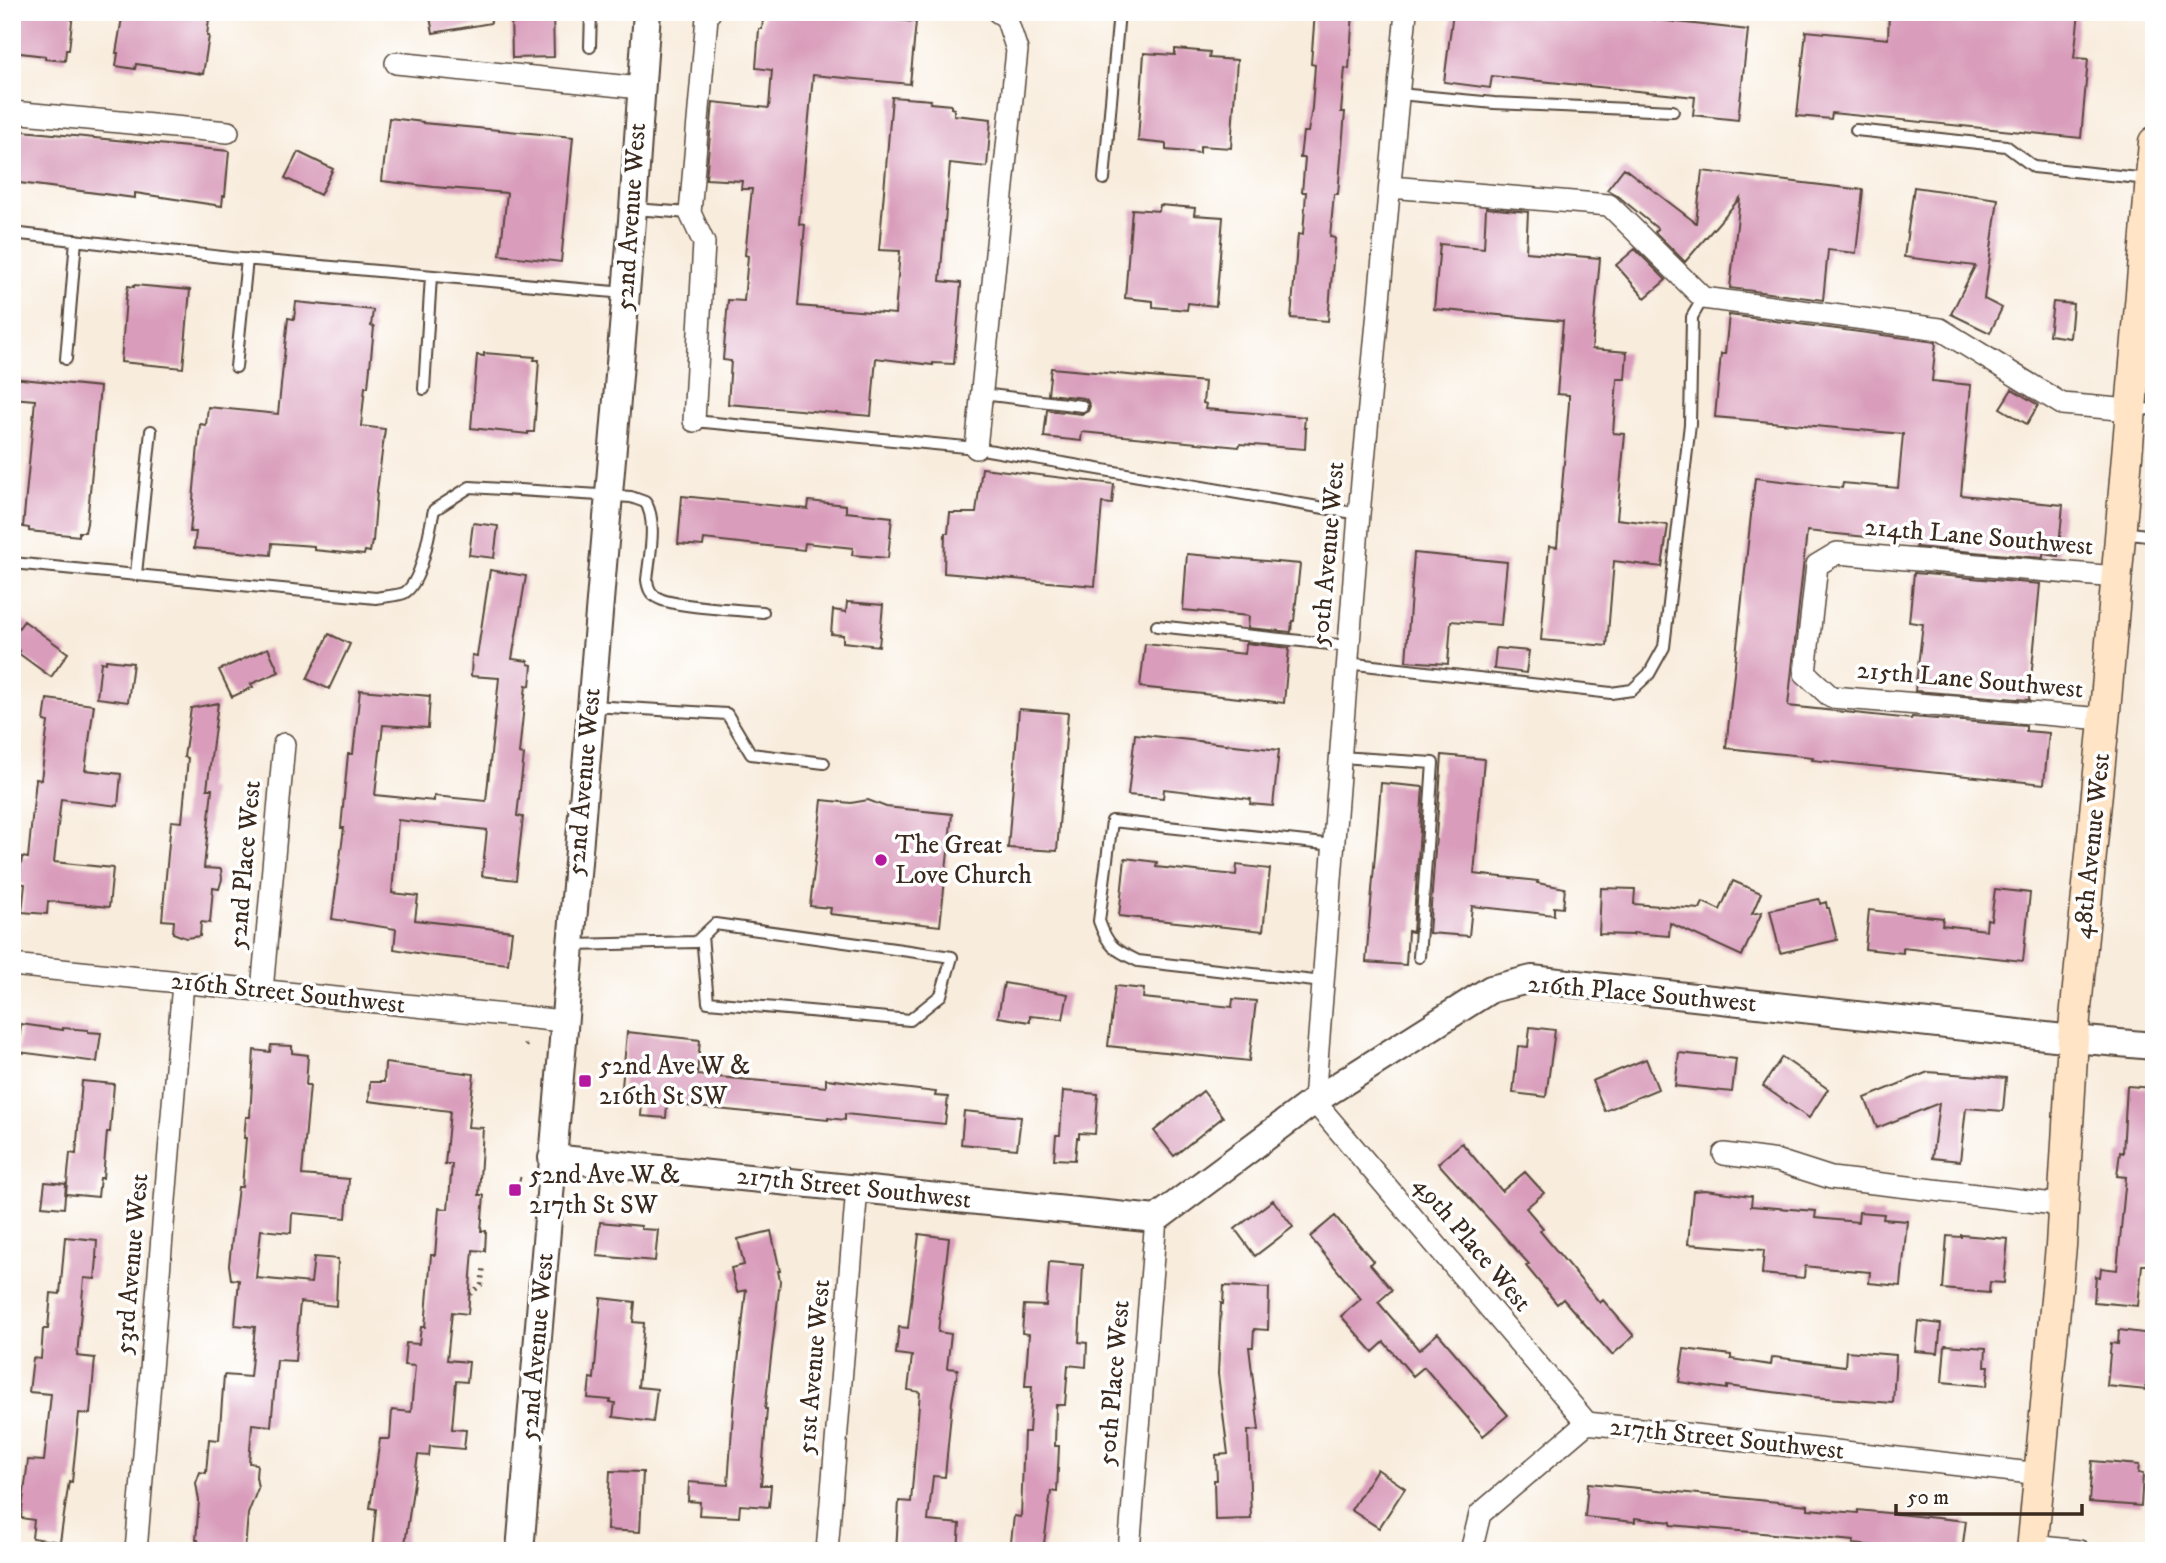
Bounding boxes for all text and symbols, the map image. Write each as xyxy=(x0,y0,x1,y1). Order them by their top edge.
street label: 52nd Avenue West xyxy=(608,122,654,312)
street label: 50th Avenue West xyxy=(1303,460,1353,648)
street label: 214th Lane Southwest xyxy=(1863,511,2095,563)
street label: 215th Lane Southwest xyxy=(1855,654,2085,706)
street label: 52nd Avenue West xyxy=(559,687,609,877)
street label: 48th Avenue West xyxy=(2066,752,2118,940)
street label: 52nd Place West xyxy=(221,779,269,951)
place label: The Great Love Church xyxy=(895,829,1032,892)
marker: The Great Love Church xyxy=(873,852,889,868)
street label: 216th Street Southwest xyxy=(169,964,407,1022)
street label: 216th Place Southwest xyxy=(1526,968,1758,1020)
place label: 52nd Ave W & 216th St SW xyxy=(599,1050,750,1113)
marker: 52nd Ave W & 216th St SW xyxy=(577,1073,593,1089)
place label: 52nd Ave W & 217th St SW xyxy=(529,1159,680,1222)
street label: 217th Street Southwest xyxy=(735,1159,973,1217)
street label: 49th Place West xyxy=(1406,1169,1538,1319)
street label: 53rd Avenue West xyxy=(108,1172,156,1356)
marker: 52nd Ave W & 217th St SW xyxy=(507,1182,523,1198)
street label: 52nd Avenue West xyxy=(512,1252,562,1442)
street label: 51st Avenue West xyxy=(790,1278,838,1456)
street label: 50th Place West xyxy=(1090,1299,1138,1467)
street label: 217th Street Southwest xyxy=(1608,1410,1846,1468)
scale bar xyxy=(1896,1472,2082,1516)
text: 50 m xyxy=(1907,1485,1949,1511)

